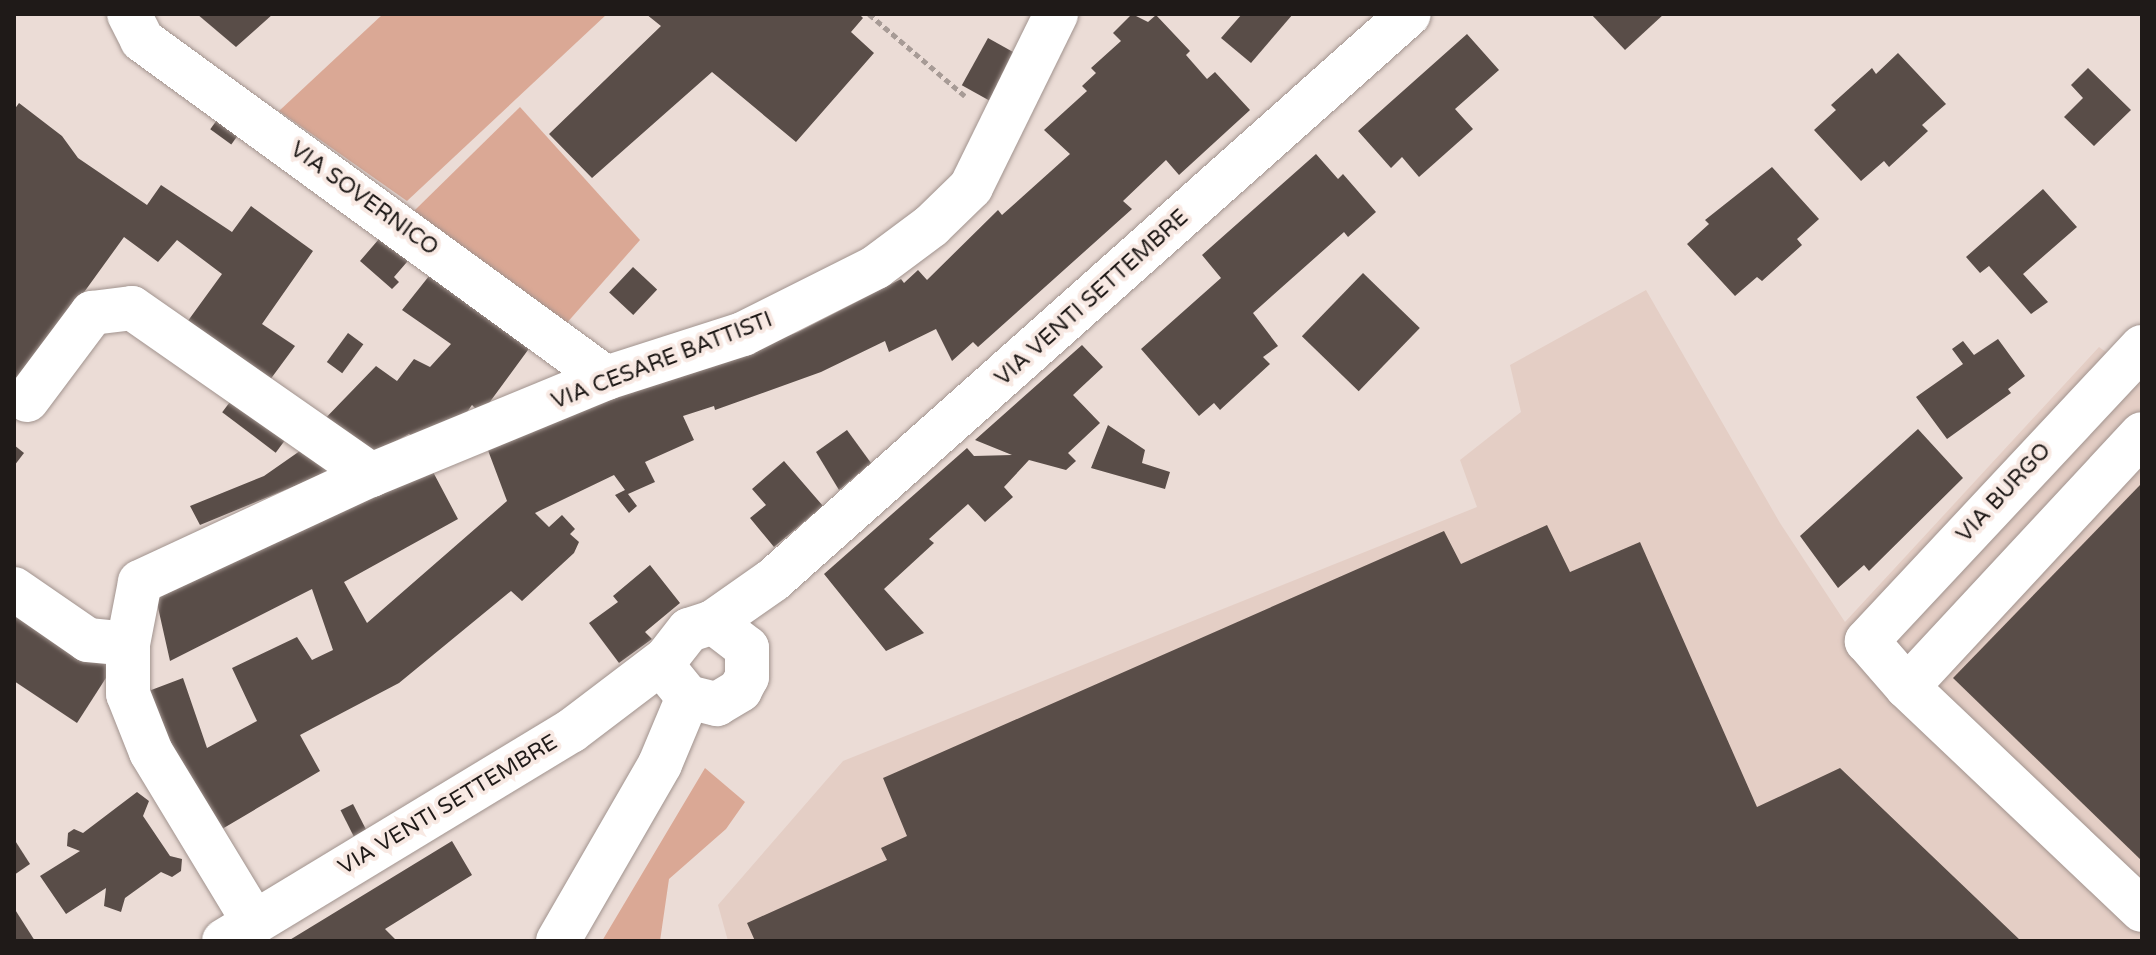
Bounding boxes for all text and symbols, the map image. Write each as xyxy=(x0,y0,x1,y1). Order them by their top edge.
street label: VIA SOVERNICO xyxy=(285,136,443,262)
street label: VIA VENTI SETTEMBRE xyxy=(990,204,1194,392)
street label: VIA CESARE BATTISTI xyxy=(548,307,776,415)
street label: VIA BURGO xyxy=(1951,438,2057,548)
street label: VIA VENTI SETTEMBRE xyxy=(334,729,562,881)

